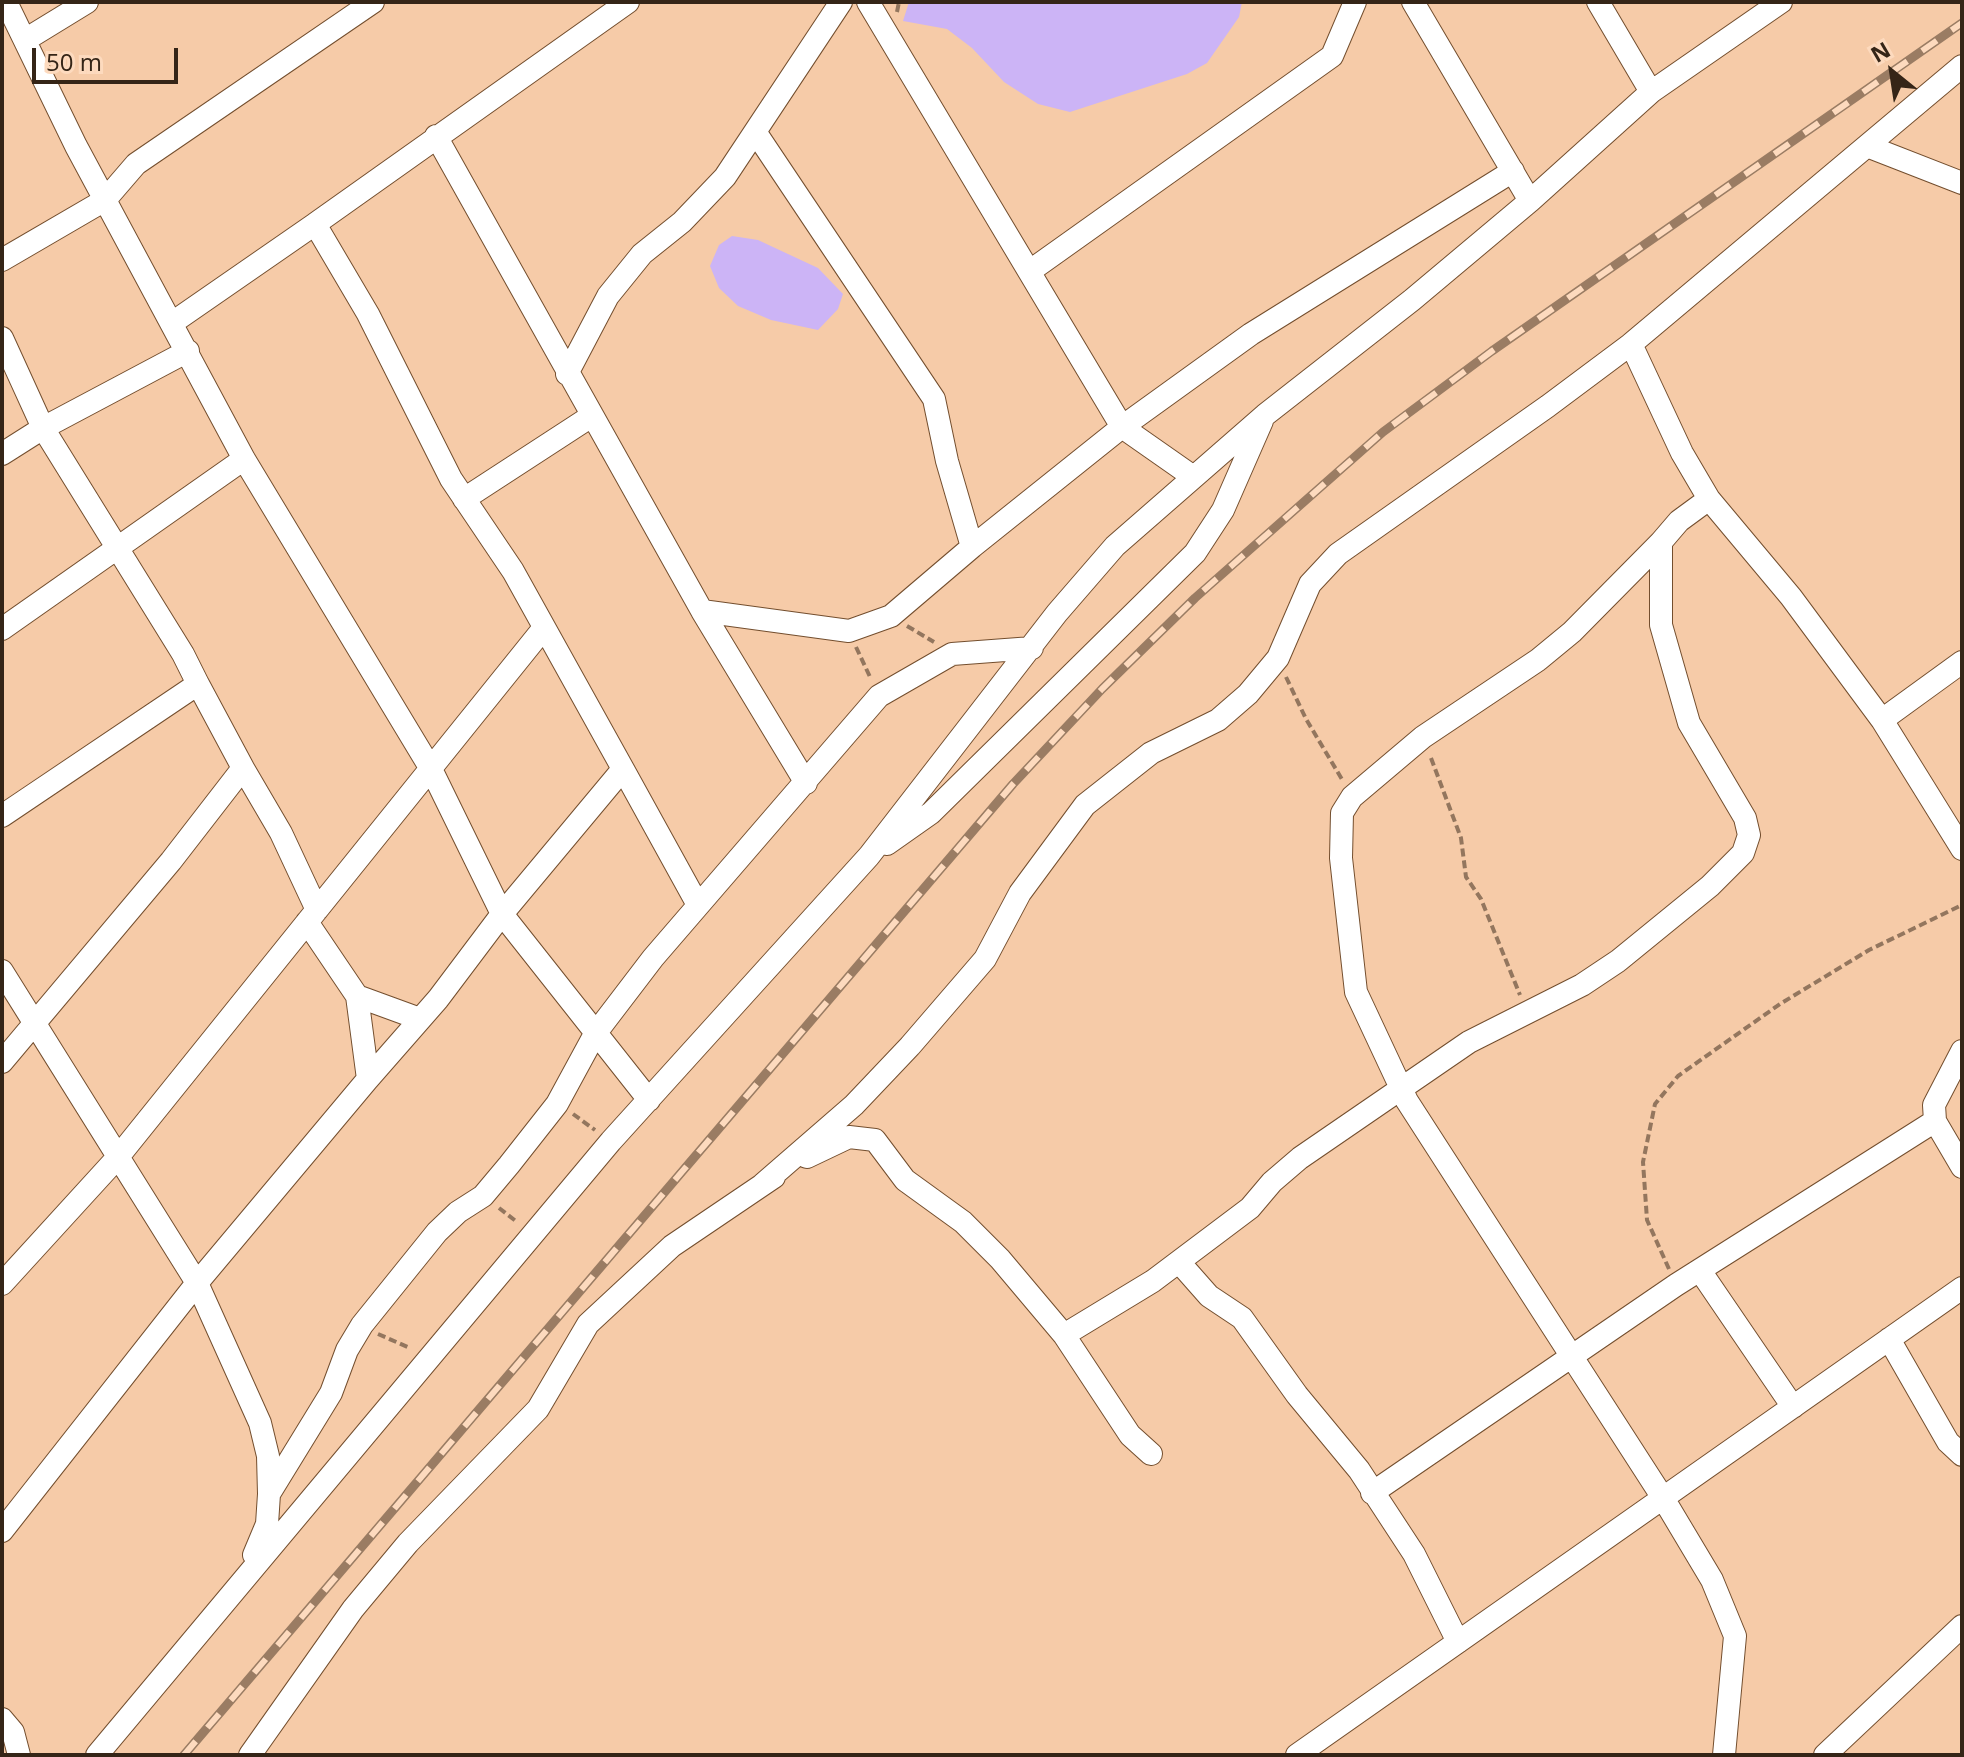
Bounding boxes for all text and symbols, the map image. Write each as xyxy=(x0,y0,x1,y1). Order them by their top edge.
scale bar xyxy=(36,32,182,82)
north arrow xyxy=(1852,32,1932,112)
text: N xyxy=(1865,34,1895,69)
text: 50 m xyxy=(46,45,102,78)

